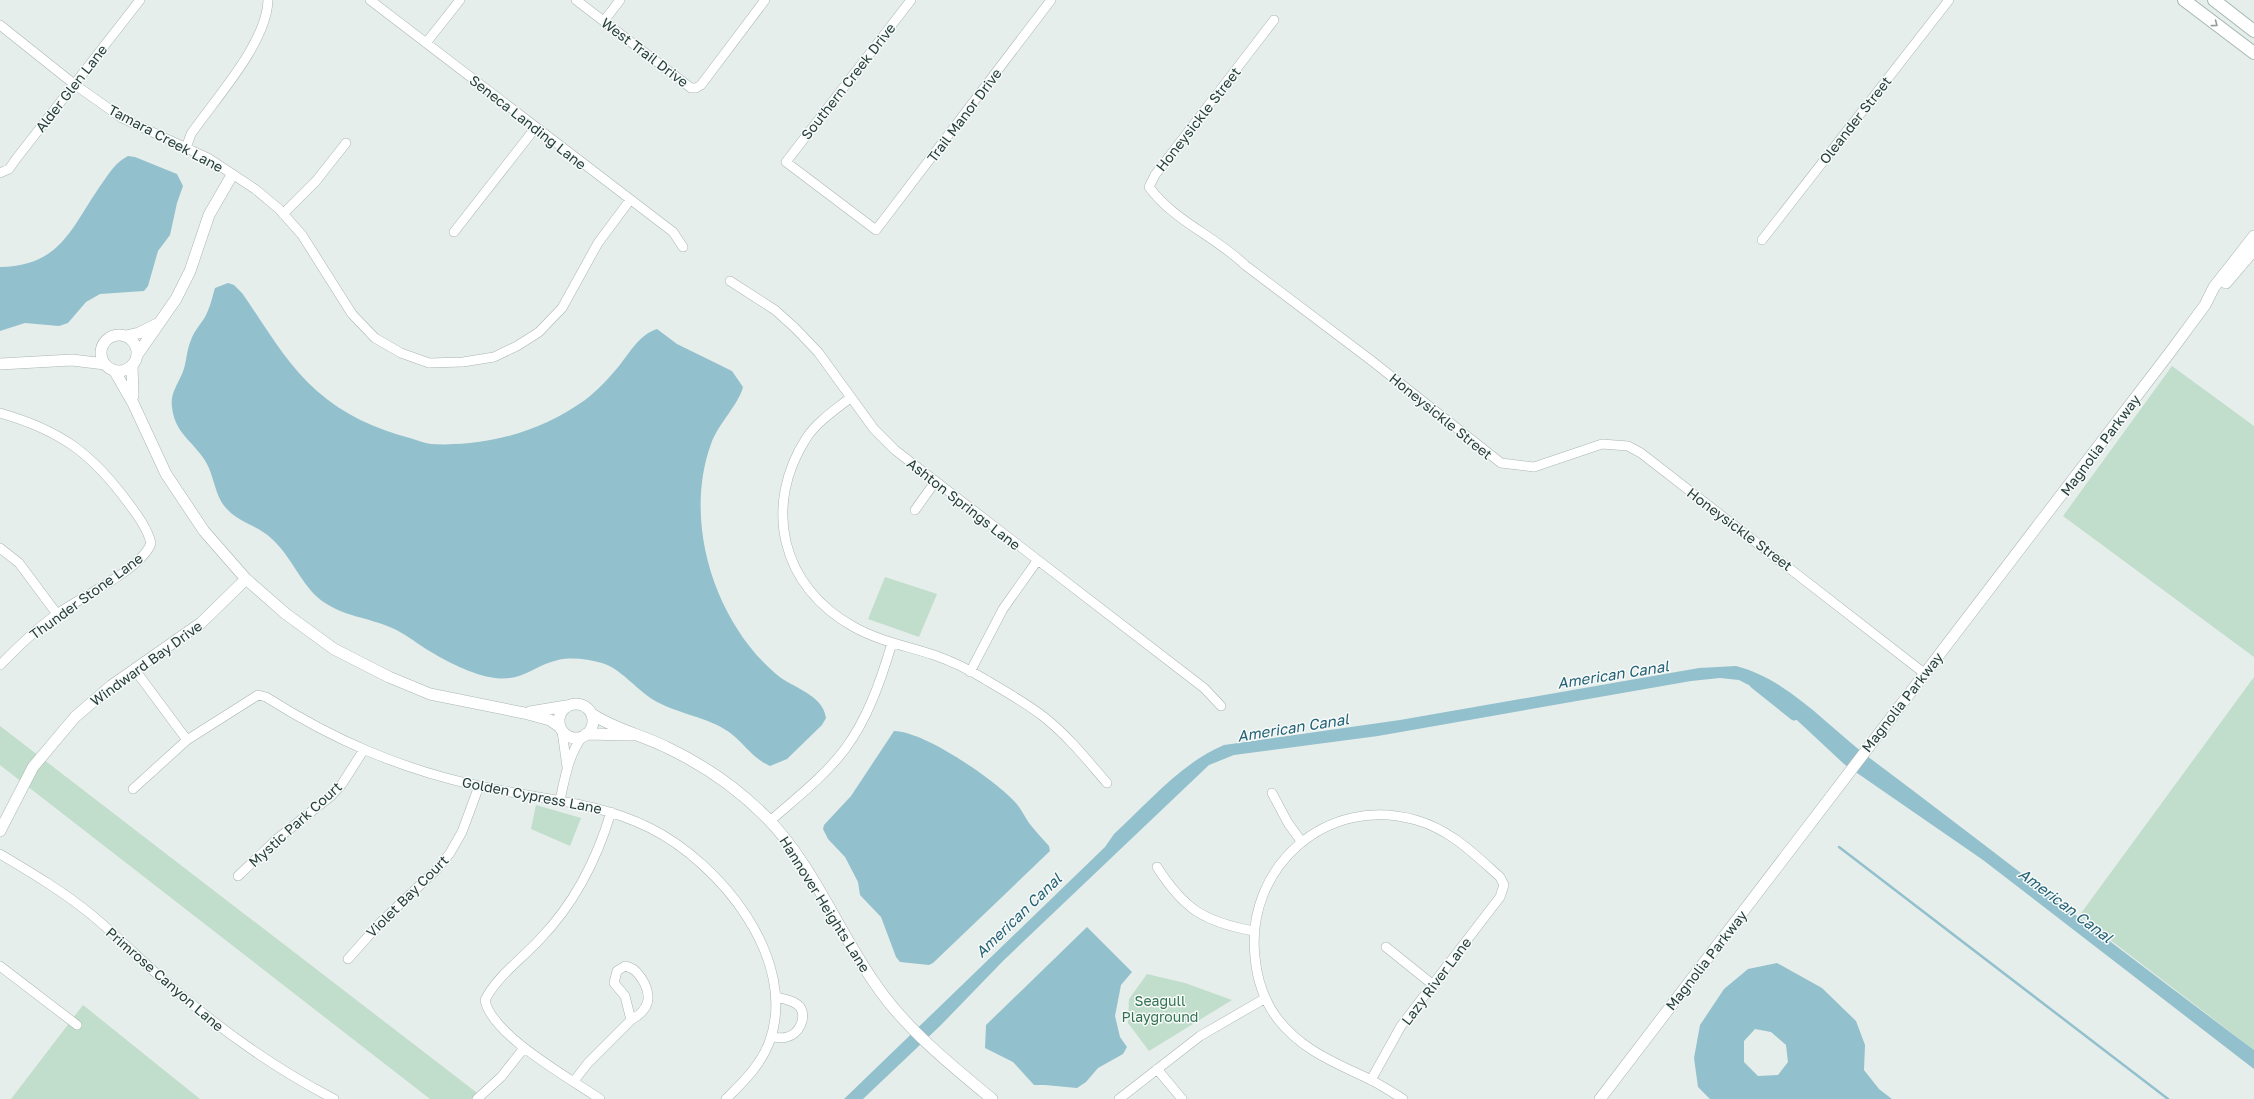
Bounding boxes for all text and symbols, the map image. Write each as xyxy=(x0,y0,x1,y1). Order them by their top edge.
street label: West Trail Drive xyxy=(598,14,692,90)
street label: Southern Creek Drive xyxy=(797,19,899,143)
one-way arrow xyxy=(2210,19,2217,26)
street label: Alder Glen Lane xyxy=(32,41,110,135)
street label: Honeysickle Street xyxy=(1152,64,1244,174)
street label: Trail Manor Drive xyxy=(923,65,1005,165)
street label: Seneca Landing Lane xyxy=(466,71,590,173)
street label: Oleander Street xyxy=(1816,73,1894,167)
street label: Tamara Creek Lane xyxy=(106,101,226,175)
street label: Honeysickle Street xyxy=(1386,369,1496,463)
street label: Magnolia Parkway xyxy=(2056,391,2144,499)
street label: Ashton Springs Lane xyxy=(904,455,1024,553)
street label: Honeysickle Street xyxy=(1684,484,1796,574)
street label: Thunder Stone Lane xyxy=(26,549,146,643)
street label: Windward Bay Drive xyxy=(87,617,205,709)
street label: Magnolia Parkway xyxy=(1858,649,1946,755)
water label: American Canal xyxy=(1556,656,1671,692)
water label: American Canal xyxy=(1236,709,1351,745)
street label: Golden Cypress Lane xyxy=(461,773,603,817)
street label: Mystic Park Court xyxy=(245,778,345,870)
street label: Hannover Heights Lane xyxy=(776,833,874,975)
street label: Violet Bay Court xyxy=(362,851,452,941)
water label: American Canal xyxy=(2016,864,2117,947)
water label: American Canal xyxy=(971,869,1066,961)
street label: Magnolia Parkway xyxy=(1662,907,1750,1013)
street label: Primrose Canyon Lane xyxy=(103,923,227,1035)
street label: Lazy River Lane xyxy=(1398,934,1474,1028)
park label: Seagull Playground xyxy=(1122,992,1198,1025)

